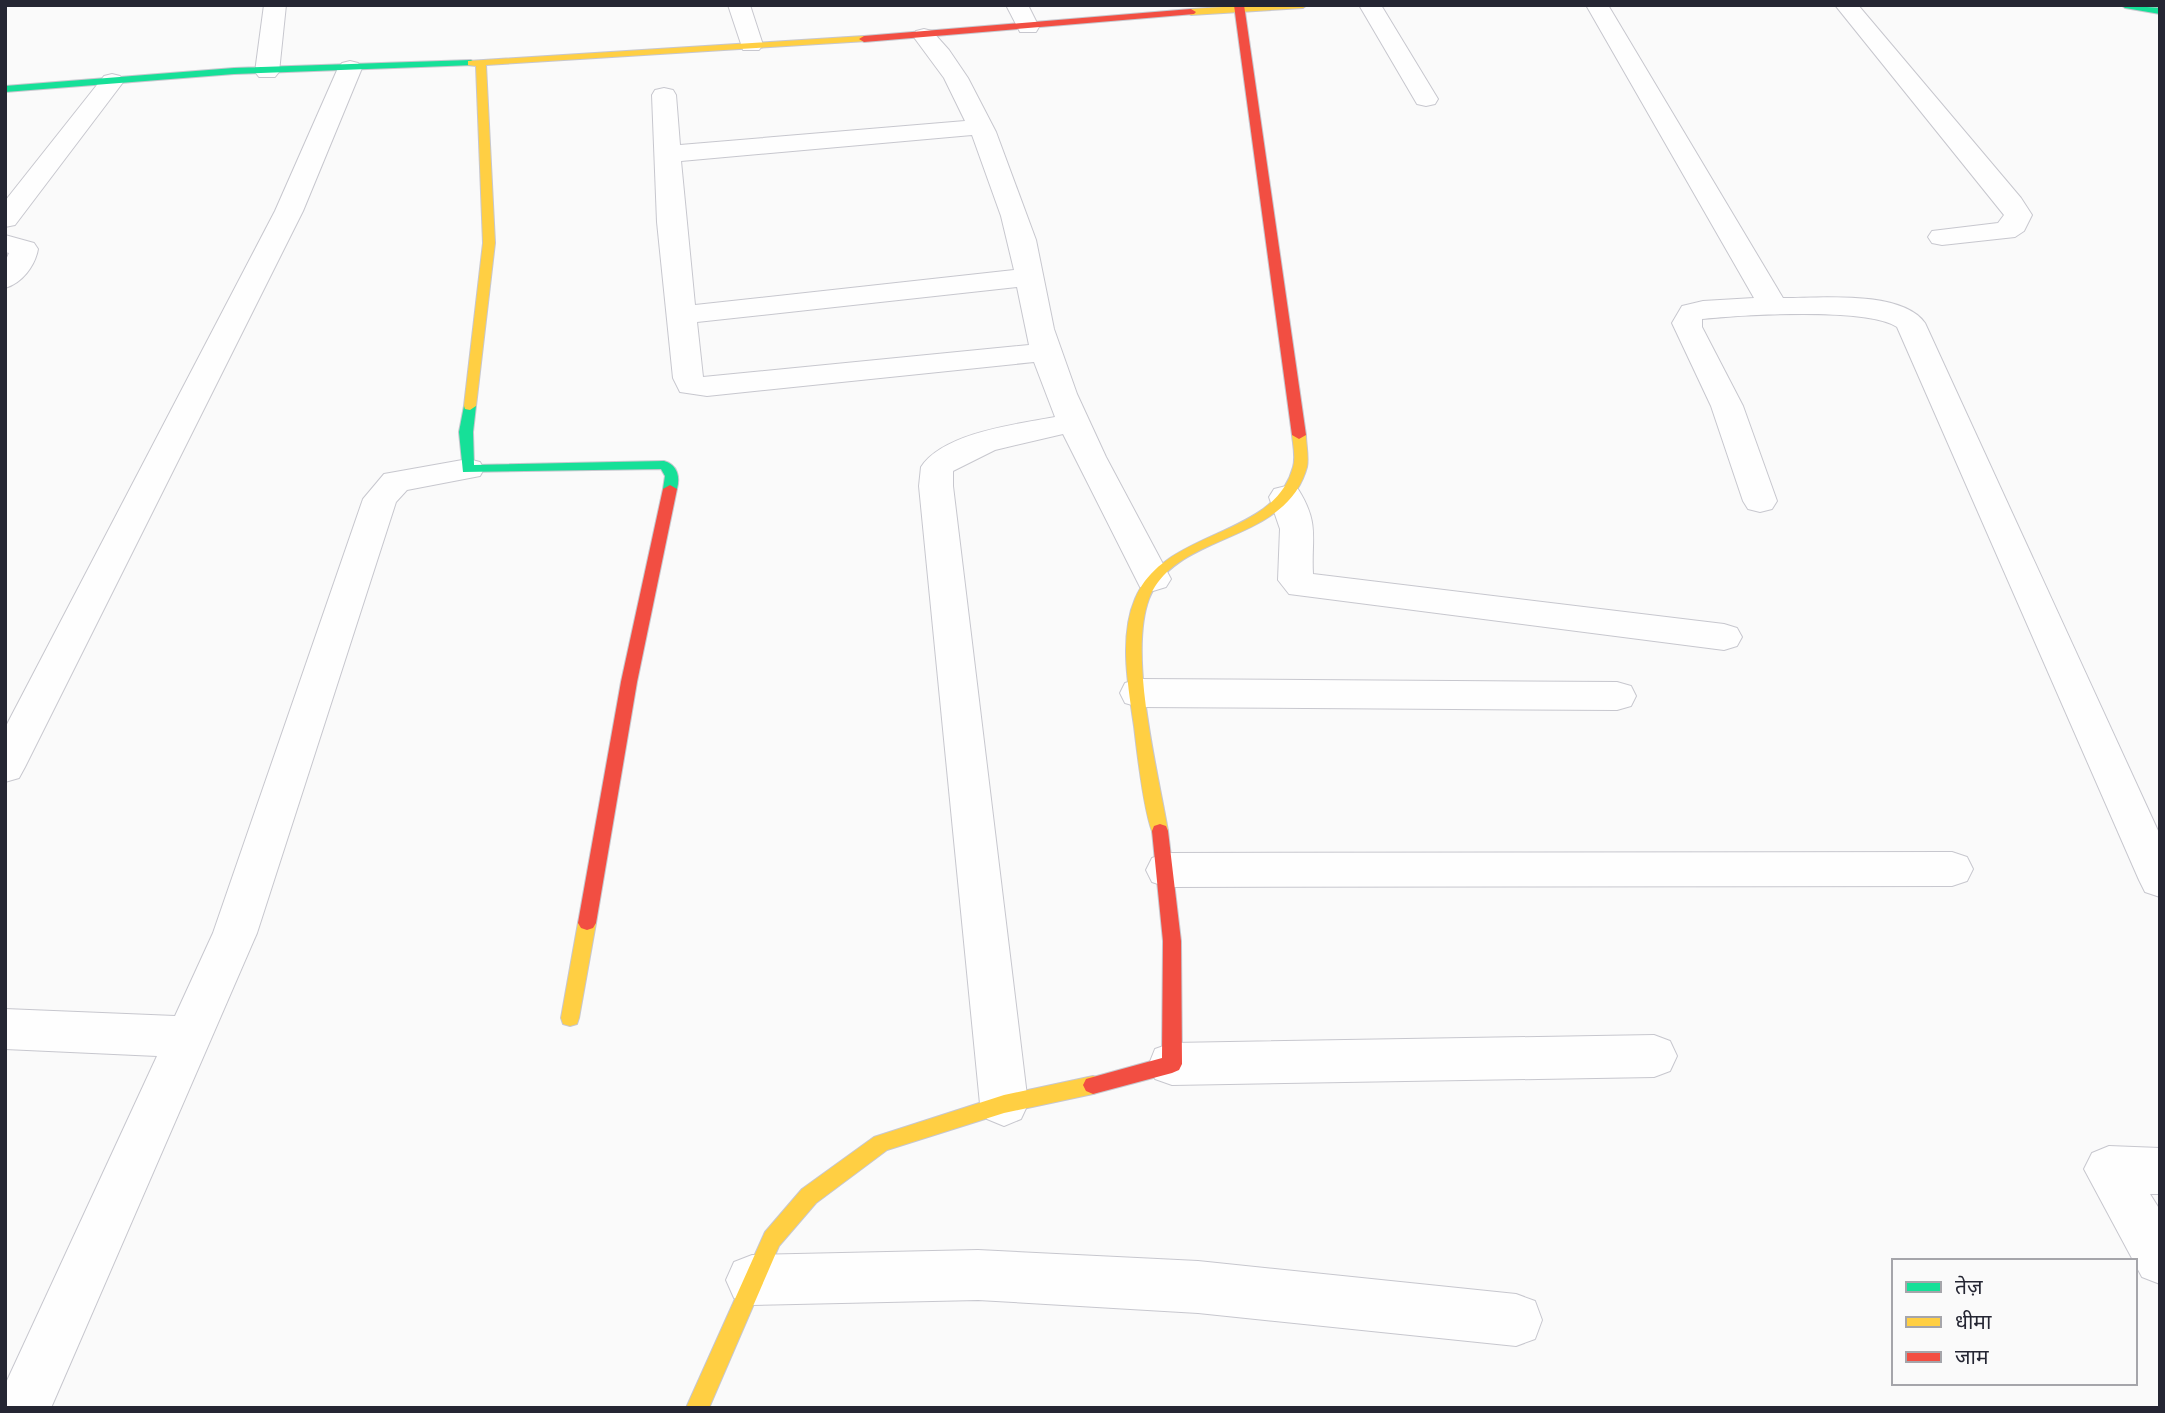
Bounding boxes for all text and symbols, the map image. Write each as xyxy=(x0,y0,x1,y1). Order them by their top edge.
legend xyxy=(1892,1259,2137,1385)
text: तेज़ xyxy=(1955,1275,1983,1298)
text: धीमा xyxy=(1955,1310,1992,1333)
text: जाम xyxy=(1955,1345,1989,1368)

